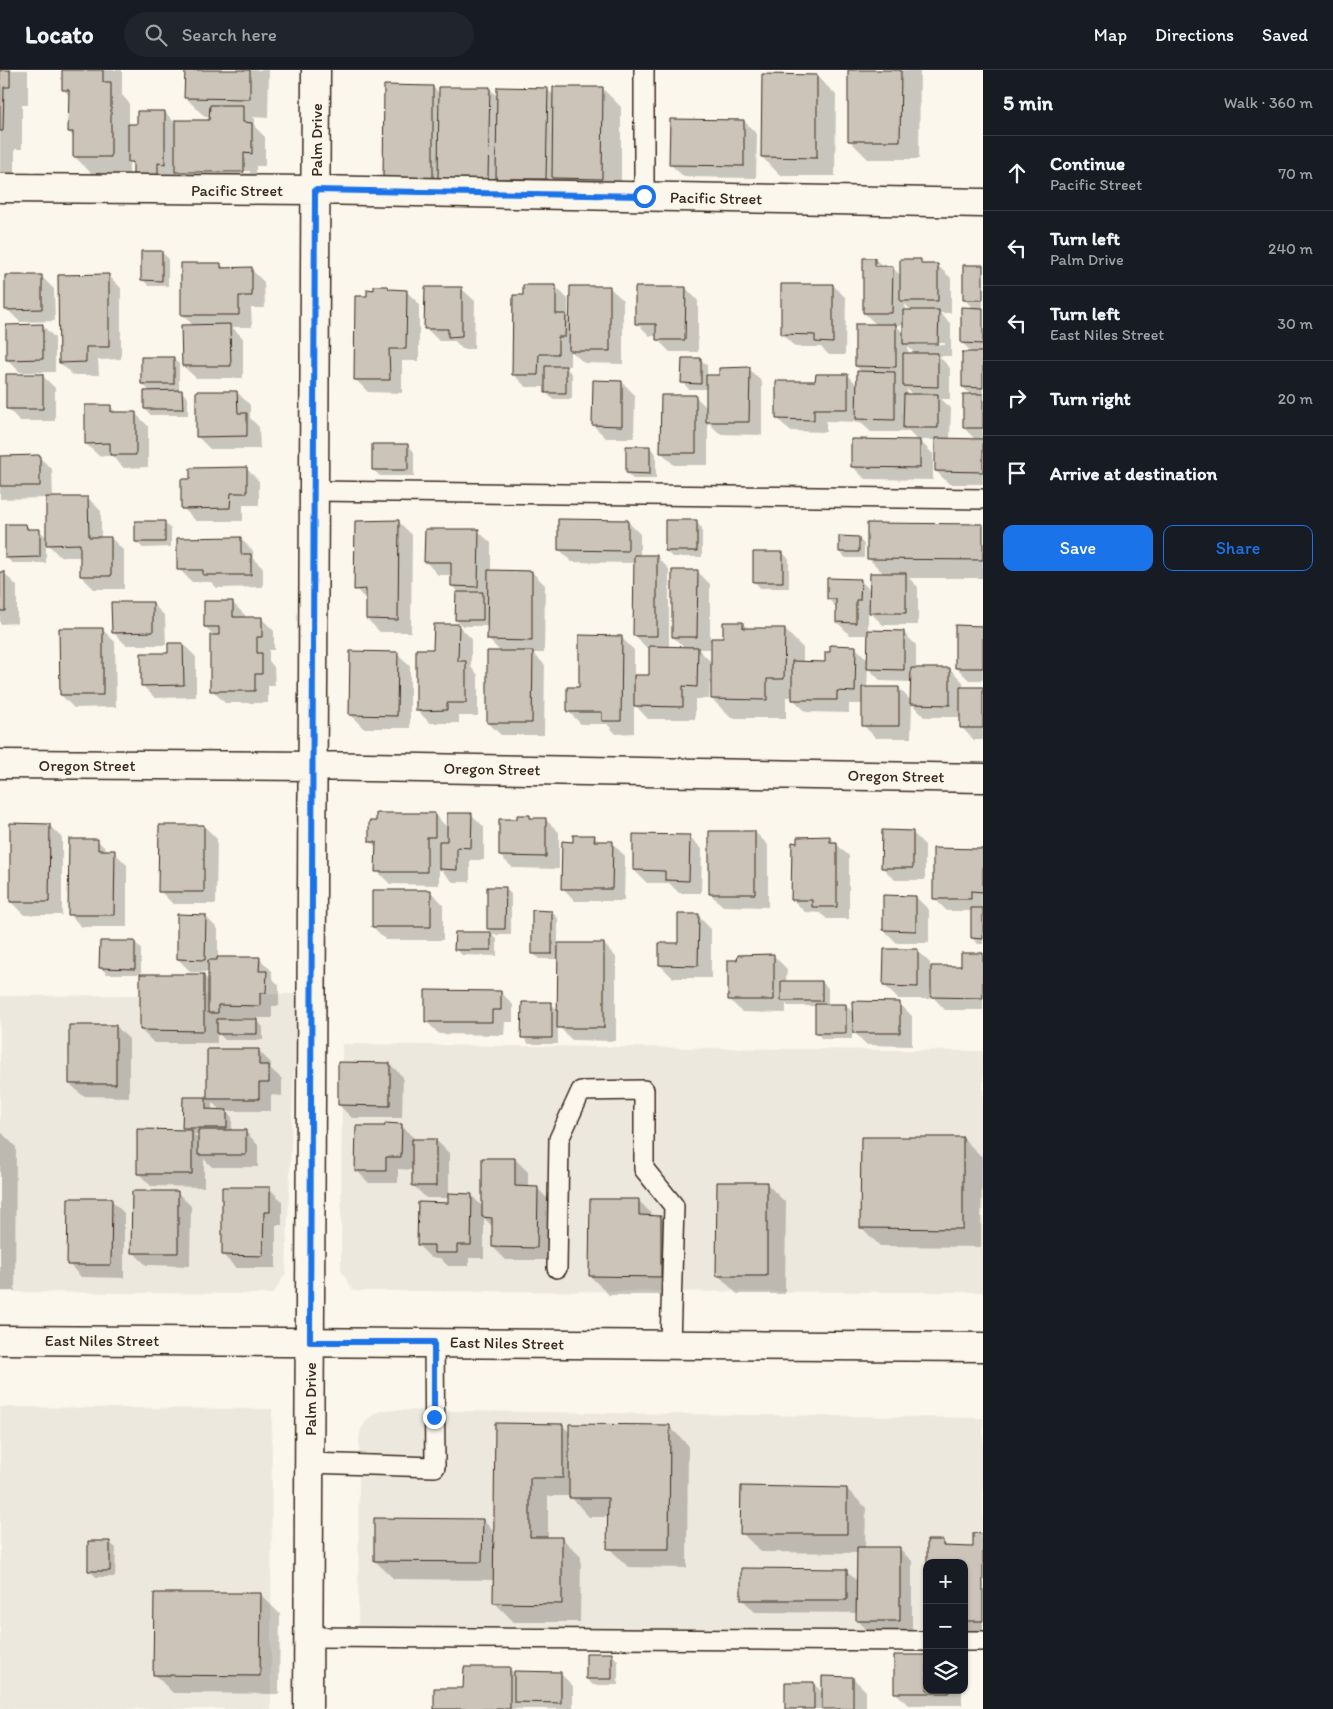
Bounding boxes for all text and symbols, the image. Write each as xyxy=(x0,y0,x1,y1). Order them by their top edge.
search box xyxy=(124,12,474,57)
text: Locato xyxy=(25,20,94,49)
icon: search xyxy=(142,21,170,49)
text: Search here xyxy=(182,23,277,46)
text: Map xyxy=(1094,24,1127,46)
text: Directions xyxy=(1155,24,1234,46)
text: Saved xyxy=(1262,24,1308,46)
text: 5 min xyxy=(1003,90,1053,115)
text: Walk · 360 m xyxy=(1224,93,1313,112)
street label: Palm Drive xyxy=(307,103,326,177)
text: Continue xyxy=(1050,152,1125,175)
icon: ahead xyxy=(1003,159,1031,187)
text: 70 m xyxy=(1278,164,1313,183)
text: Pacific Street xyxy=(1050,175,1142,194)
street label: Pacific Street xyxy=(191,181,283,200)
route start xyxy=(633,185,656,208)
street label: Pacific Street xyxy=(670,188,762,208)
text: Turn left xyxy=(1050,227,1120,250)
icon: left xyxy=(1003,234,1031,262)
text: 240 m xyxy=(1268,239,1313,258)
text: Palm Drive xyxy=(1050,250,1124,269)
text: Turn left xyxy=(1050,302,1120,325)
icon: left xyxy=(1003,309,1031,337)
text: 30 m xyxy=(1277,314,1313,333)
text: East Niles Street xyxy=(1050,325,1164,344)
icon: right xyxy=(1003,384,1031,412)
text: Turn right xyxy=(1050,387,1131,410)
text: 20 m xyxy=(1278,389,1313,408)
icon: arrive xyxy=(1003,459,1031,487)
text: Arrive at destination xyxy=(1050,462,1217,485)
button: Save xyxy=(1003,525,1153,571)
button: Share xyxy=(1163,525,1313,571)
street label: Oregon Street xyxy=(39,756,135,775)
street label: Oregon Street xyxy=(443,759,541,779)
street label: Oregon Street xyxy=(847,766,945,786)
street label: East Niles Street xyxy=(45,1331,159,1350)
street label: East Niles Street xyxy=(450,1333,564,1353)
street label: Palm Drive xyxy=(301,1362,320,1436)
route end xyxy=(423,1406,446,1429)
map controls xyxy=(923,1559,968,1694)
button: + xyxy=(923,1559,968,1604)
button: − xyxy=(923,1604,968,1649)
button: layers xyxy=(923,1649,968,1694)

